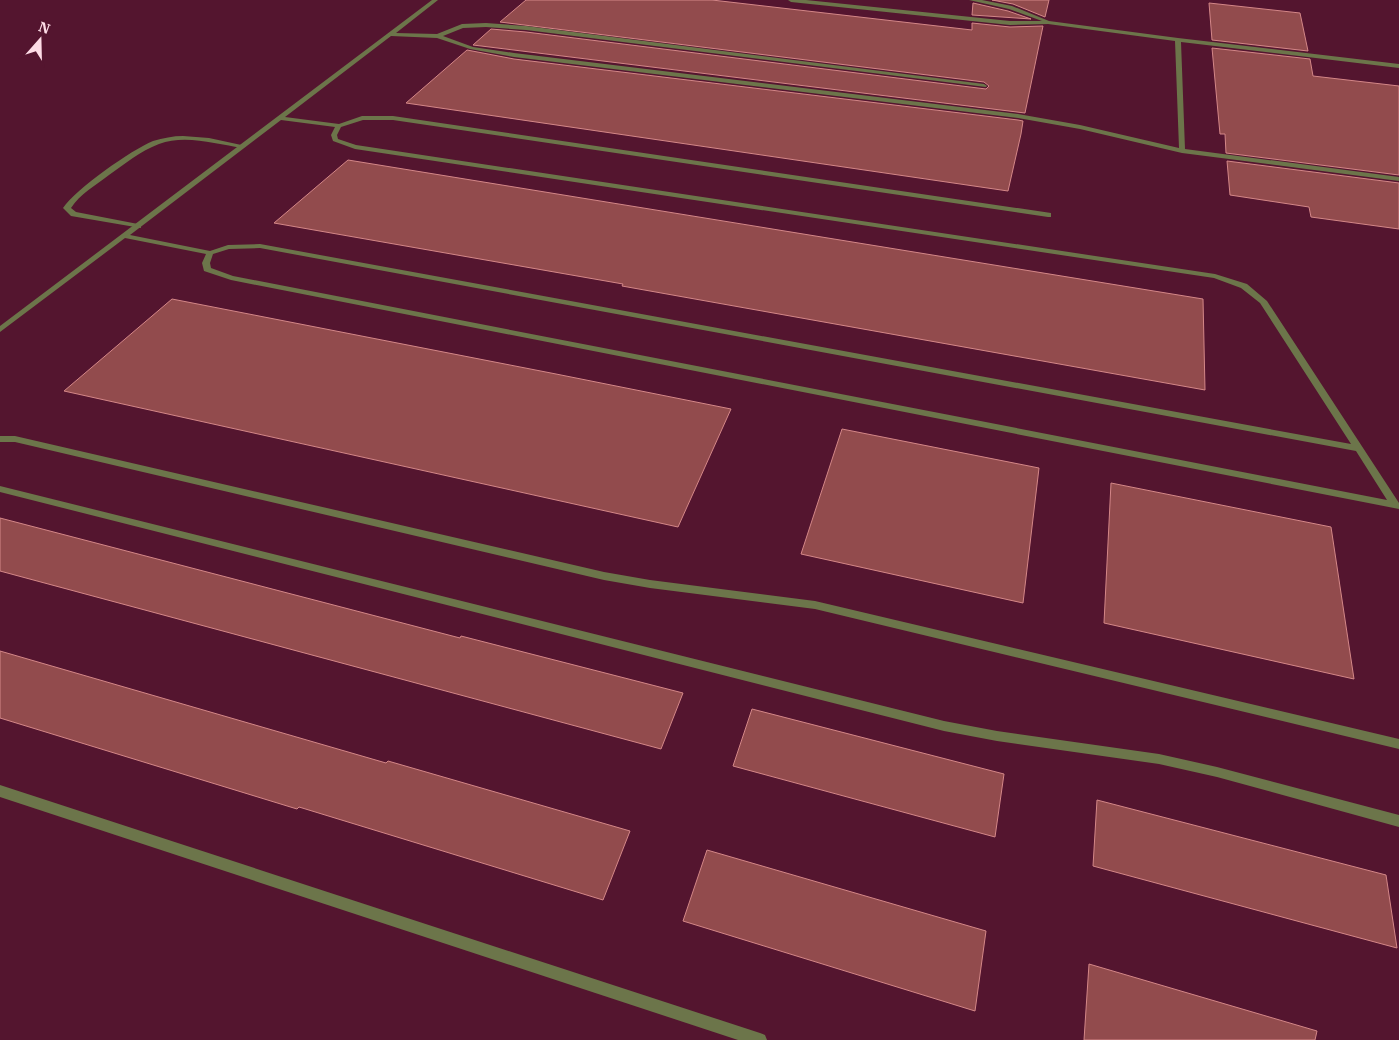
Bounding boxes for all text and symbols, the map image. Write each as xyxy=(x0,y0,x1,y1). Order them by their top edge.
north arrow xyxy=(15,15,65,65)
text: N xyxy=(36,17,53,38)

